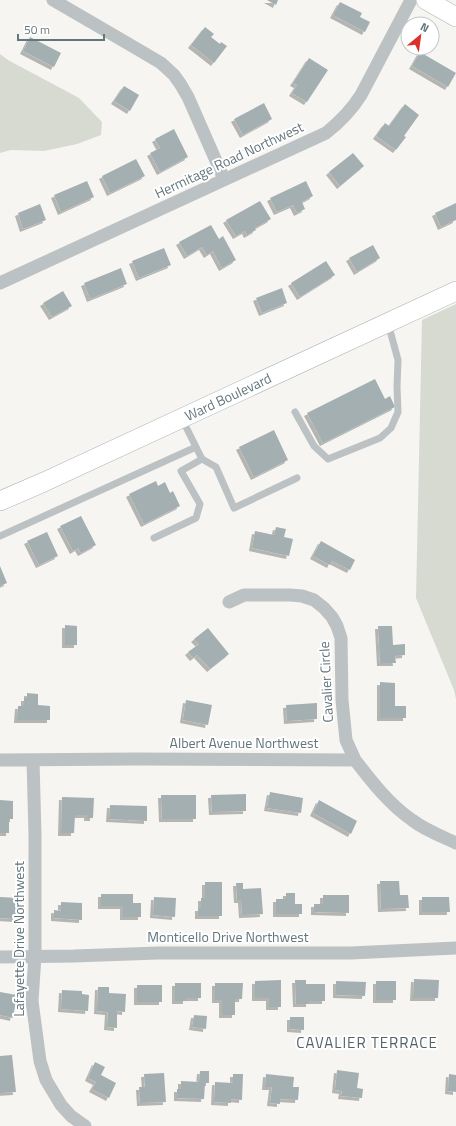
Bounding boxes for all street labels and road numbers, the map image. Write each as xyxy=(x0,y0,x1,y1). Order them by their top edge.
street label: Hermitage Road Northwest xyxy=(151,116,307,203)
street label: Ward Boulevard xyxy=(181,367,275,426)
street label: Cavalier Circle xyxy=(313,641,338,723)
street label: Albert Avenue Northwest xyxy=(170,732,318,753)
street label: Lafayette Drive Northwest xyxy=(8,861,29,1017)
street label: Monticello Drive Northwest xyxy=(147,926,309,947)

